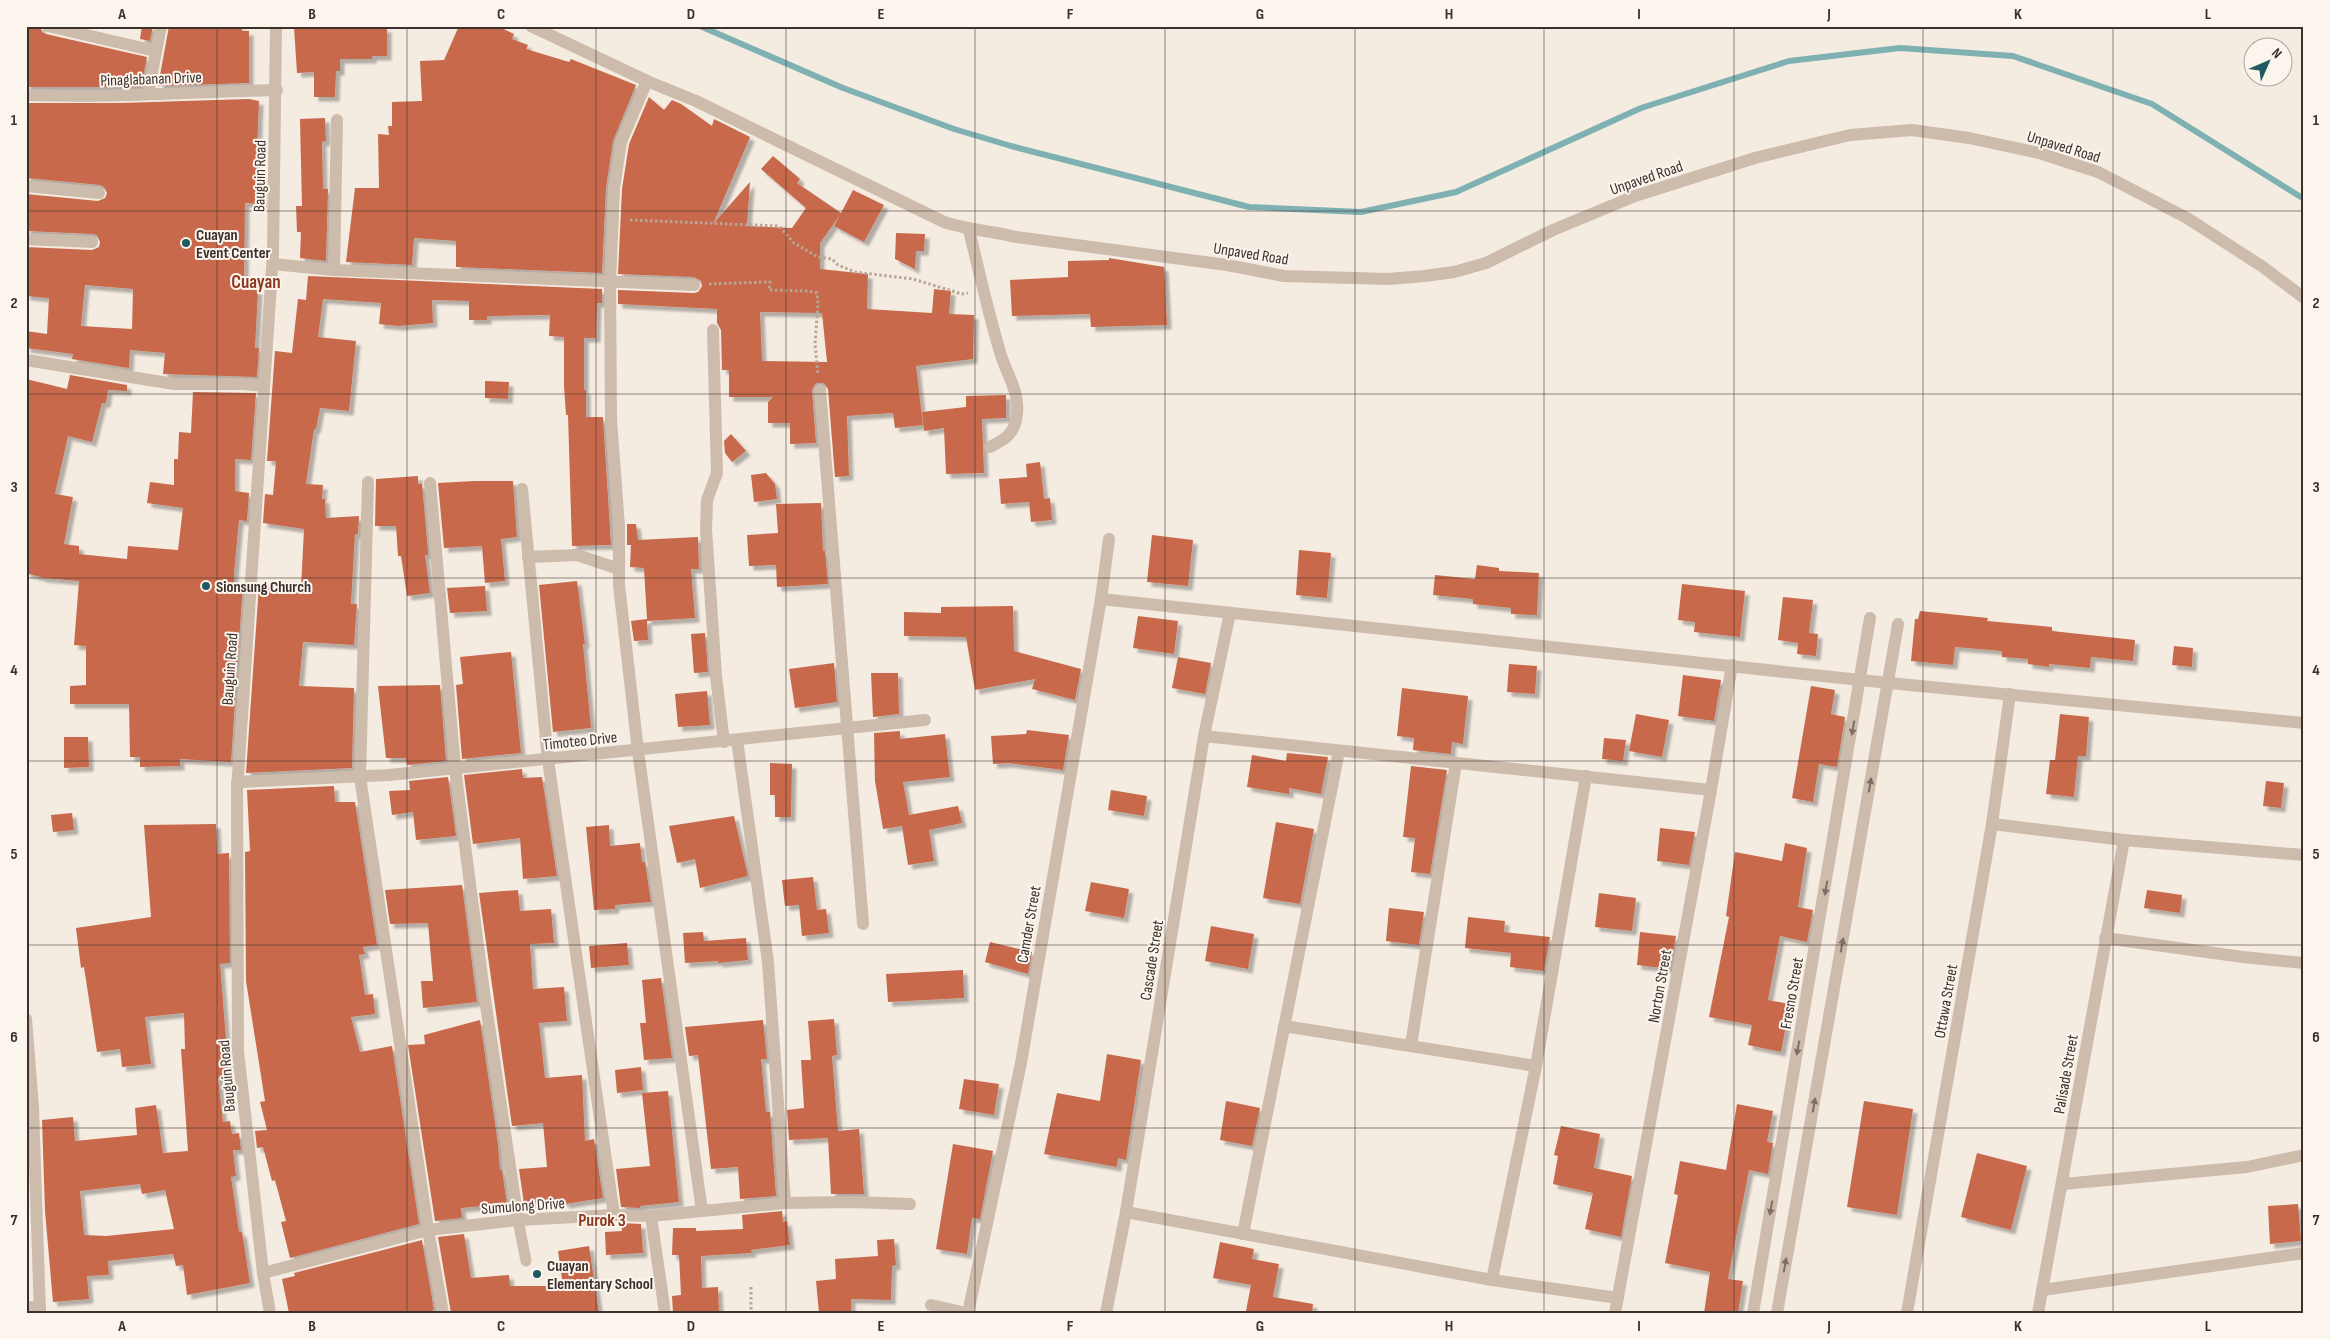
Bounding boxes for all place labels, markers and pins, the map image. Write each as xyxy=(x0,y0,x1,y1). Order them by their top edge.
place label: Cuayan Event Center xyxy=(196,226,270,263)
marker: Cuayan Event Center xyxy=(180,237,192,249)
place label: Sionsung Church xyxy=(216,578,311,597)
marker: Sionsung Church xyxy=(200,580,212,592)
place label: Cuayan Elementary School xyxy=(547,1257,653,1294)
marker: Cuayan Elementary School xyxy=(531,1268,543,1280)

